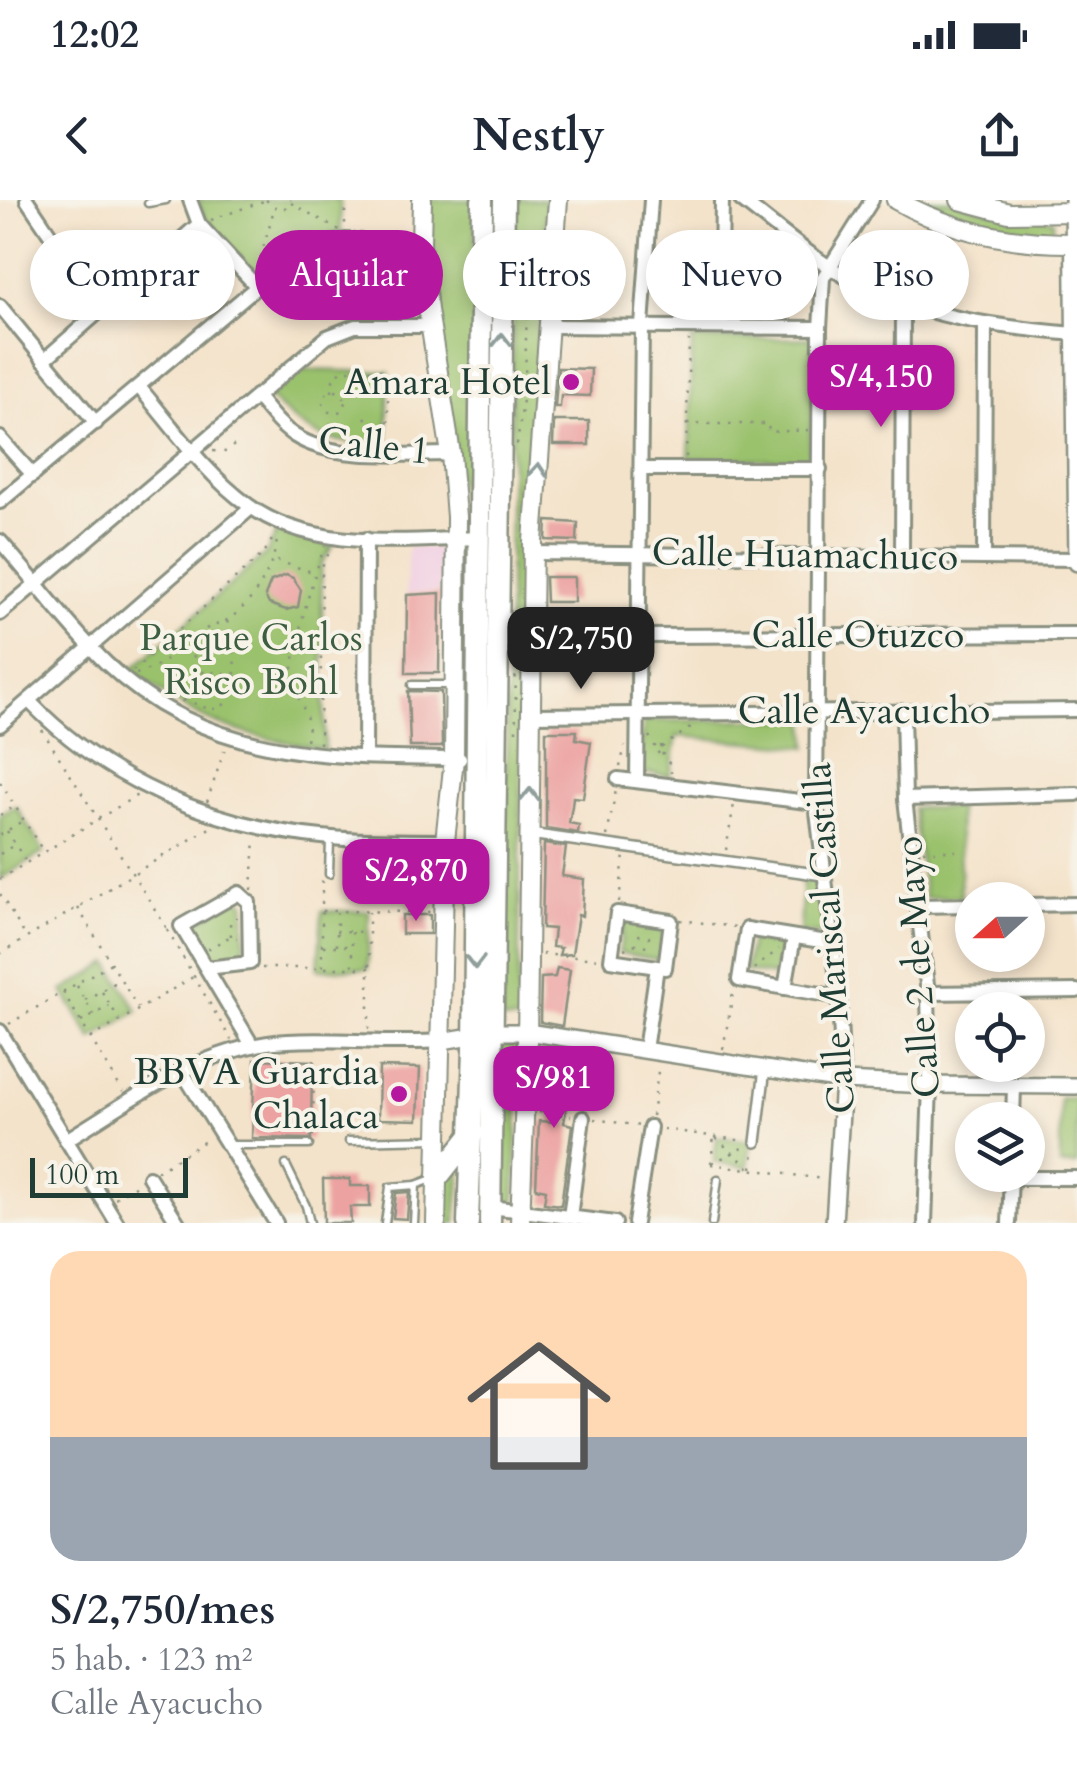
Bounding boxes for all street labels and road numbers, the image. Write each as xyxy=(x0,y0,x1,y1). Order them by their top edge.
street label: Calle 1 xyxy=(316,414,432,478)
street label: Calle Huamachuco xyxy=(651,526,959,584)
street label: Calle Otuzco xyxy=(752,609,964,661)
street label: Calle Ayacucho xyxy=(738,685,990,737)
street label: Calle Mariscal Castilla xyxy=(792,761,868,1115)
street label: Calle 2 de Mayo xyxy=(883,834,953,1100)

